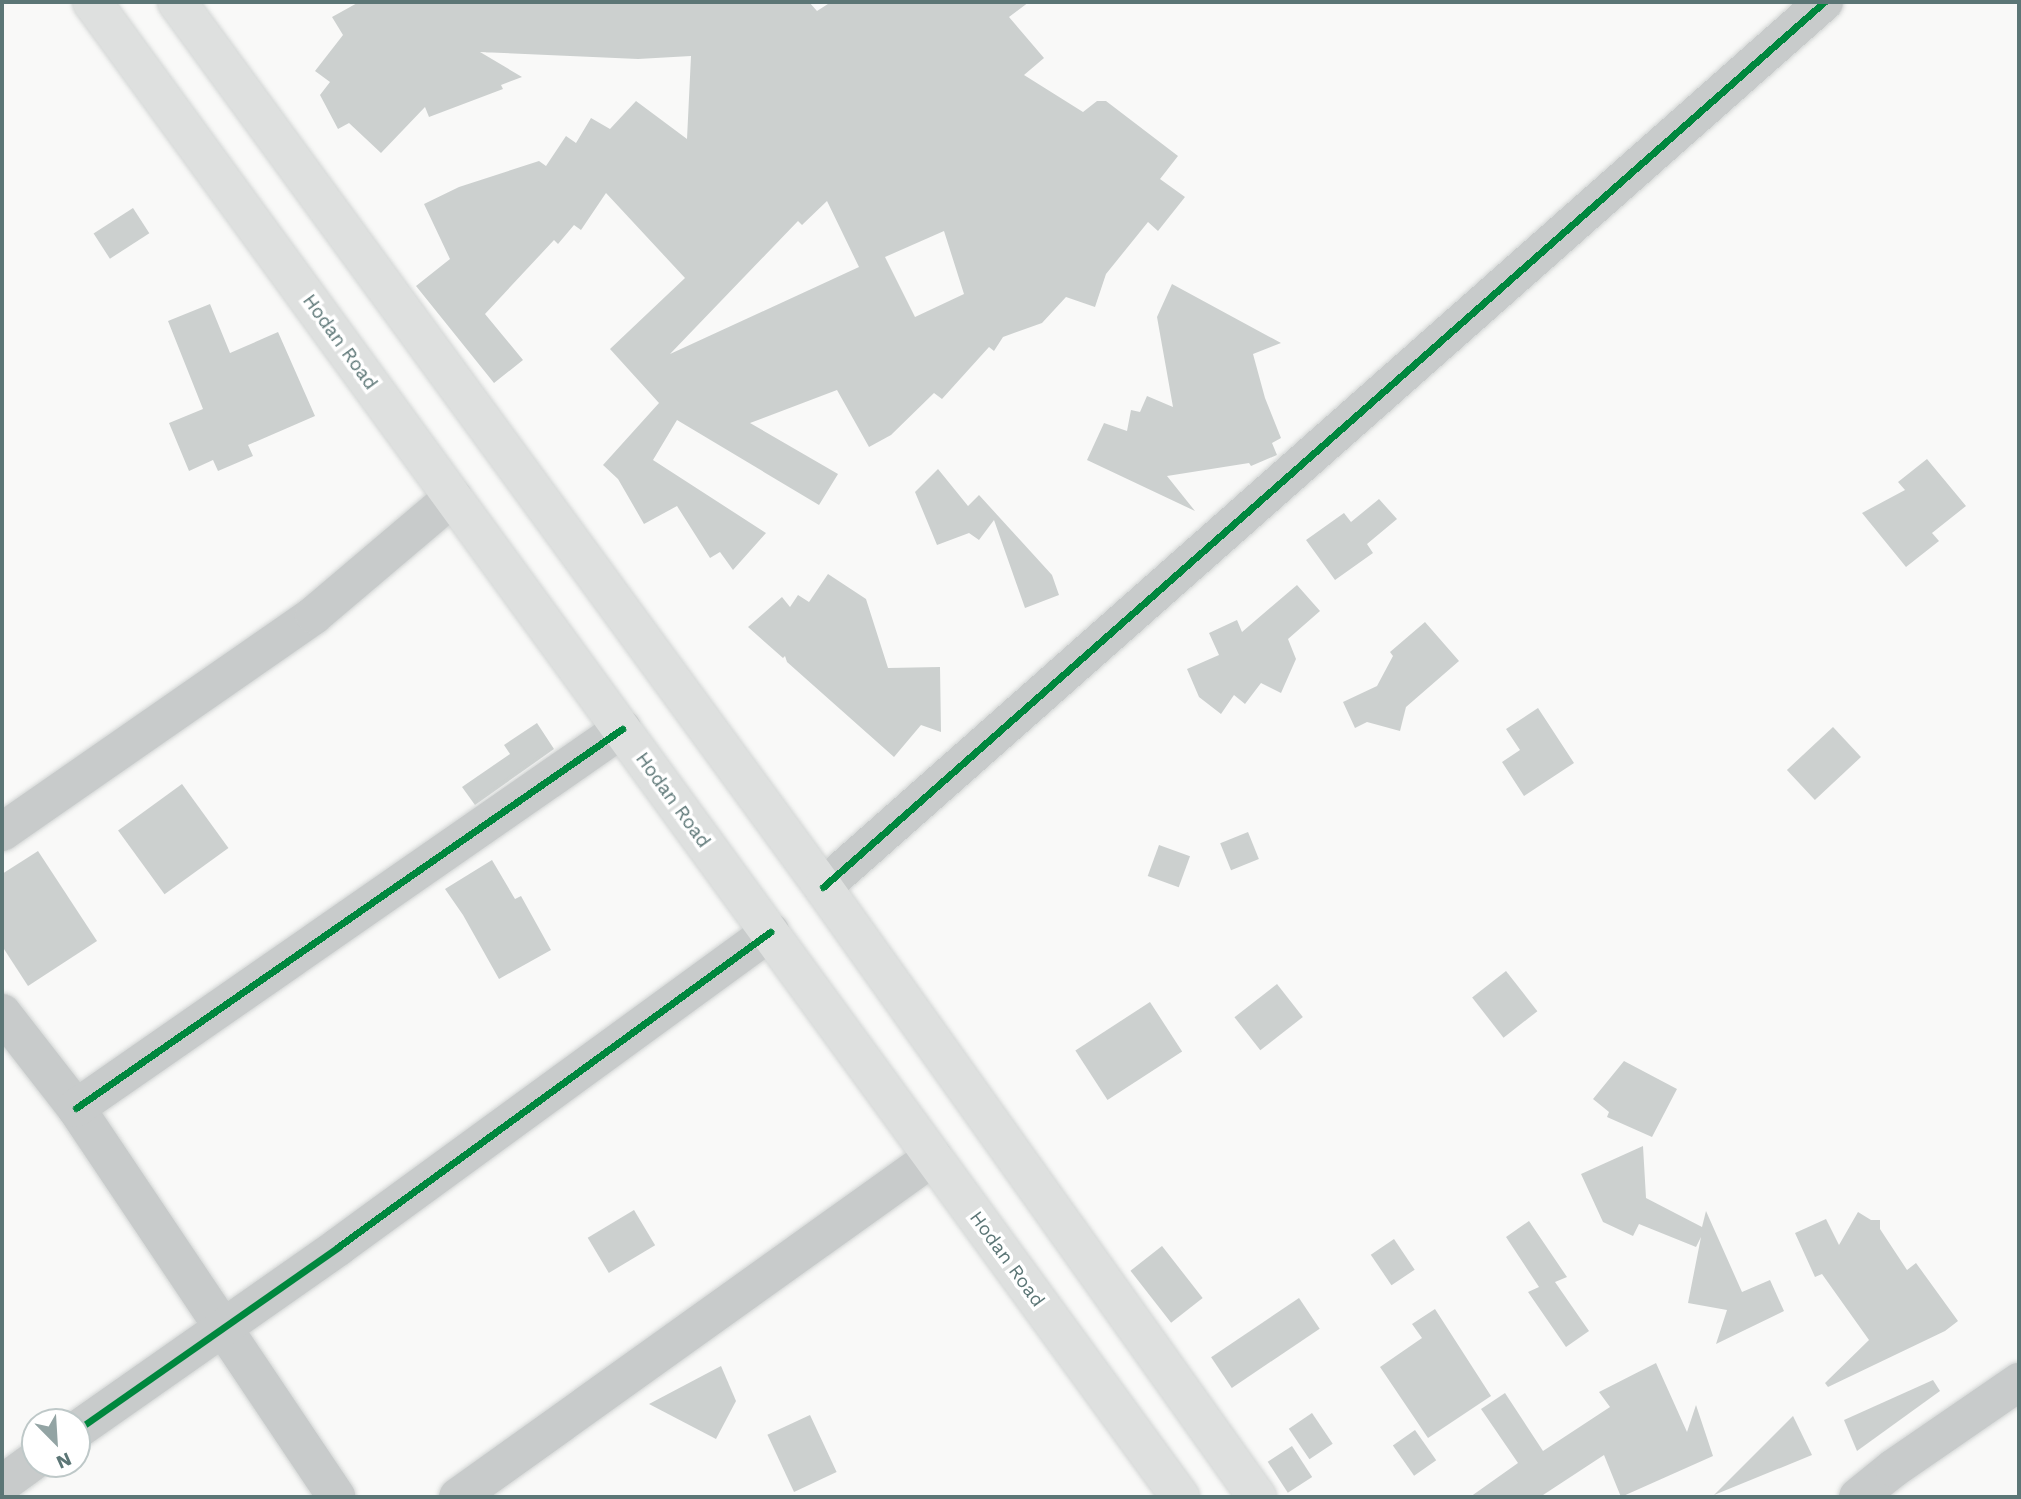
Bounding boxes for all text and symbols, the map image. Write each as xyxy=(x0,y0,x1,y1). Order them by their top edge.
street label: Hodan Road xyxy=(298,290,382,394)
street label: Hodan Road xyxy=(631,748,715,852)
street label: Hodan Road xyxy=(965,1207,1049,1311)
north arrow xyxy=(21,1408,91,1478)
text: N xyxy=(53,1447,75,1474)

